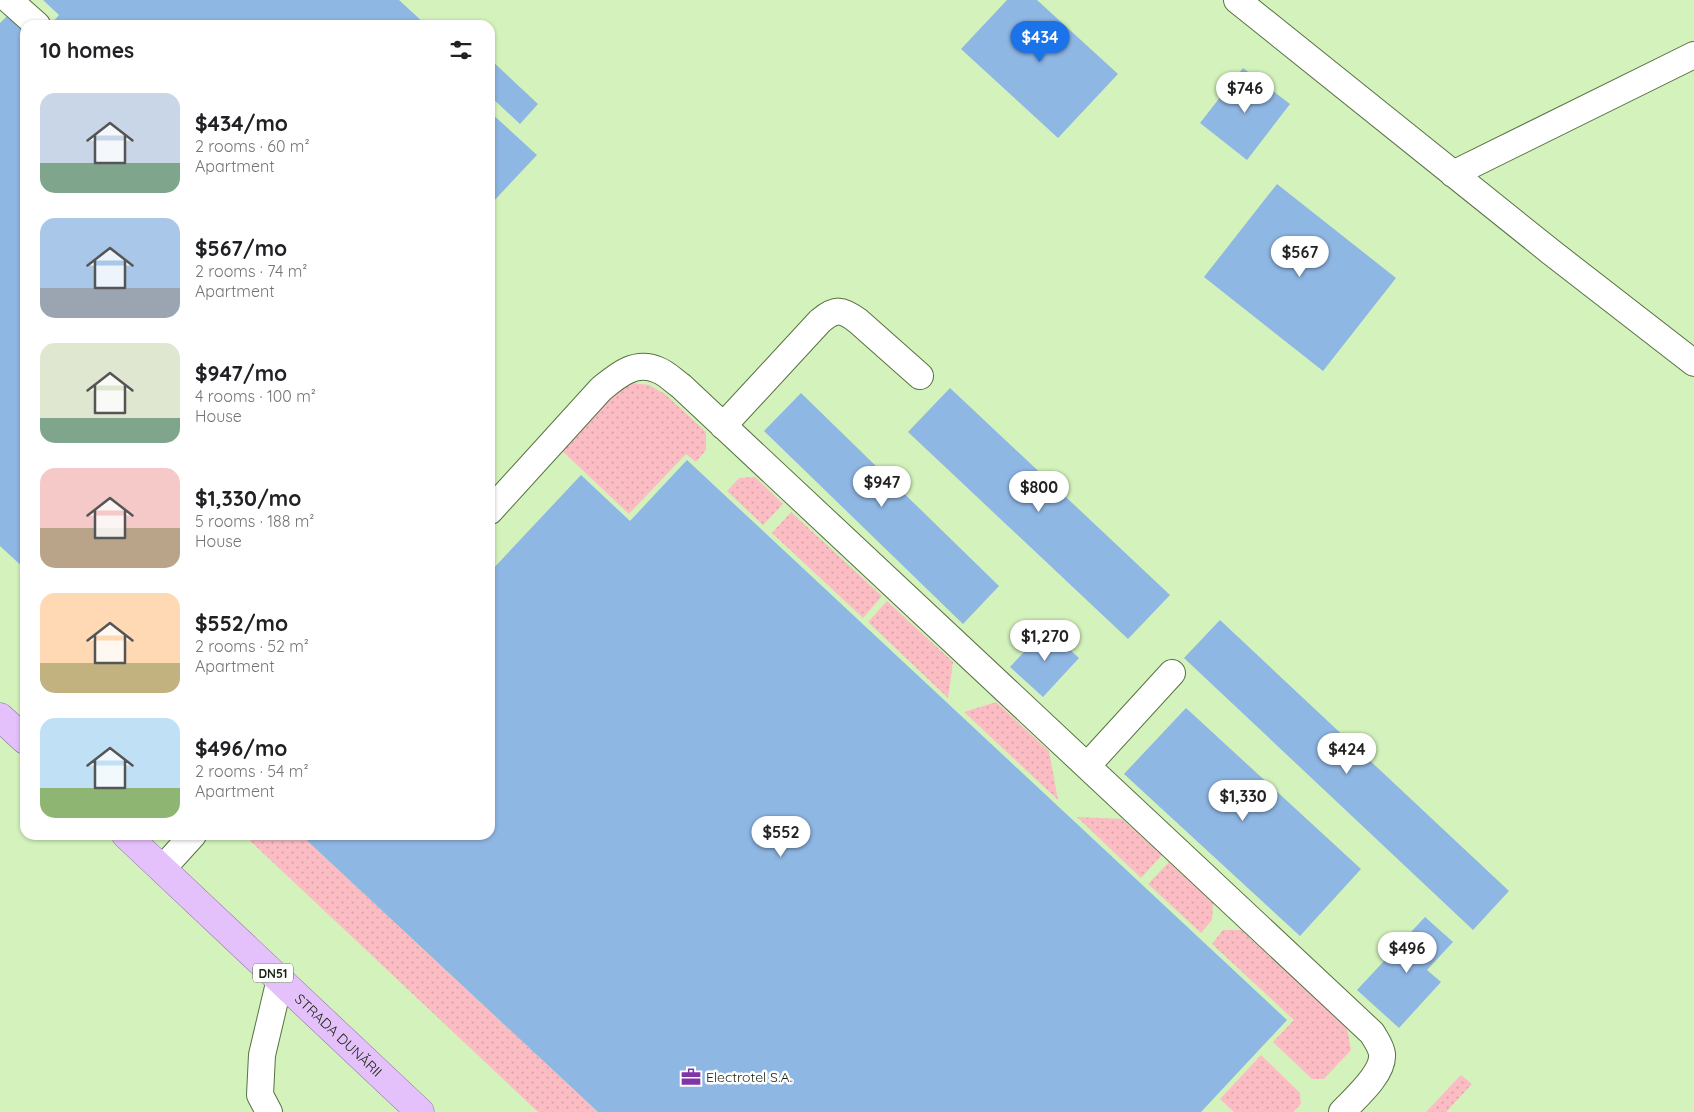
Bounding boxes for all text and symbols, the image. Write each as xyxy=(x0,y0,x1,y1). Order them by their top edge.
pin: $434 xyxy=(1010,20,1070,63)
text: $434 xyxy=(1022,27,1058,47)
icon: filters xyxy=(447,36,475,64)
text: 10 homes xyxy=(40,37,134,63)
pin: $746 xyxy=(1215,72,1275,114)
text: $746 xyxy=(1227,78,1263,98)
text: $434/mo xyxy=(195,110,288,136)
icon: home xyxy=(80,113,140,173)
text: 2 rooms · 60 m² xyxy=(195,136,309,156)
text: Apartment xyxy=(195,156,275,176)
text: $567/mo xyxy=(195,235,287,261)
pin: $567 xyxy=(1270,236,1330,278)
icon: home xyxy=(80,238,140,298)
text: $567 xyxy=(1282,242,1318,262)
text: 2 rooms · 74 m² xyxy=(195,261,307,281)
text: Apartment xyxy=(195,281,275,301)
text: $947/mo xyxy=(195,360,287,386)
icon: home xyxy=(80,363,140,423)
text: 4 rooms · 100 m² xyxy=(195,386,316,406)
text: House xyxy=(195,406,242,426)
pin: $947 xyxy=(852,466,912,508)
pin: $800 xyxy=(1009,470,1069,513)
text: $947 xyxy=(864,472,900,492)
text: $800 xyxy=(1020,477,1058,497)
text: $1,330/mo xyxy=(195,485,301,511)
icon: home xyxy=(80,488,140,548)
text: 5 rooms · 188 m² xyxy=(195,511,314,531)
text: House xyxy=(195,531,242,551)
text: $552/mo xyxy=(195,610,288,636)
icon: home xyxy=(80,613,140,673)
pin: $1,270 xyxy=(1004,620,1086,662)
text: $1,270 xyxy=(1021,626,1069,646)
text: 2 rooms · 52 m² xyxy=(195,636,309,656)
text: Apartment xyxy=(195,656,275,676)
pin: $424 xyxy=(1317,732,1377,775)
text: $496/mo xyxy=(195,735,287,761)
icon: home xyxy=(80,738,140,798)
text: $424 xyxy=(1328,739,1366,759)
text: 2 rooms · 54 m² xyxy=(195,761,309,781)
pin: $1,330 xyxy=(1202,780,1284,822)
text: Apartment xyxy=(195,781,275,801)
text: $1,330 xyxy=(1219,786,1267,806)
pin: $552 xyxy=(751,816,811,858)
text: $552 xyxy=(762,822,800,842)
pin: $496 xyxy=(1377,932,1437,974)
text: $496 xyxy=(1389,938,1425,958)
road number: DN51 xyxy=(253,964,293,982)
street label: STRADA DUNĂRII xyxy=(291,990,386,1081)
office icon: Electrotel S.A. xyxy=(680,1066,702,1088)
place label: Electrotel S.A. xyxy=(706,1068,792,1086)

